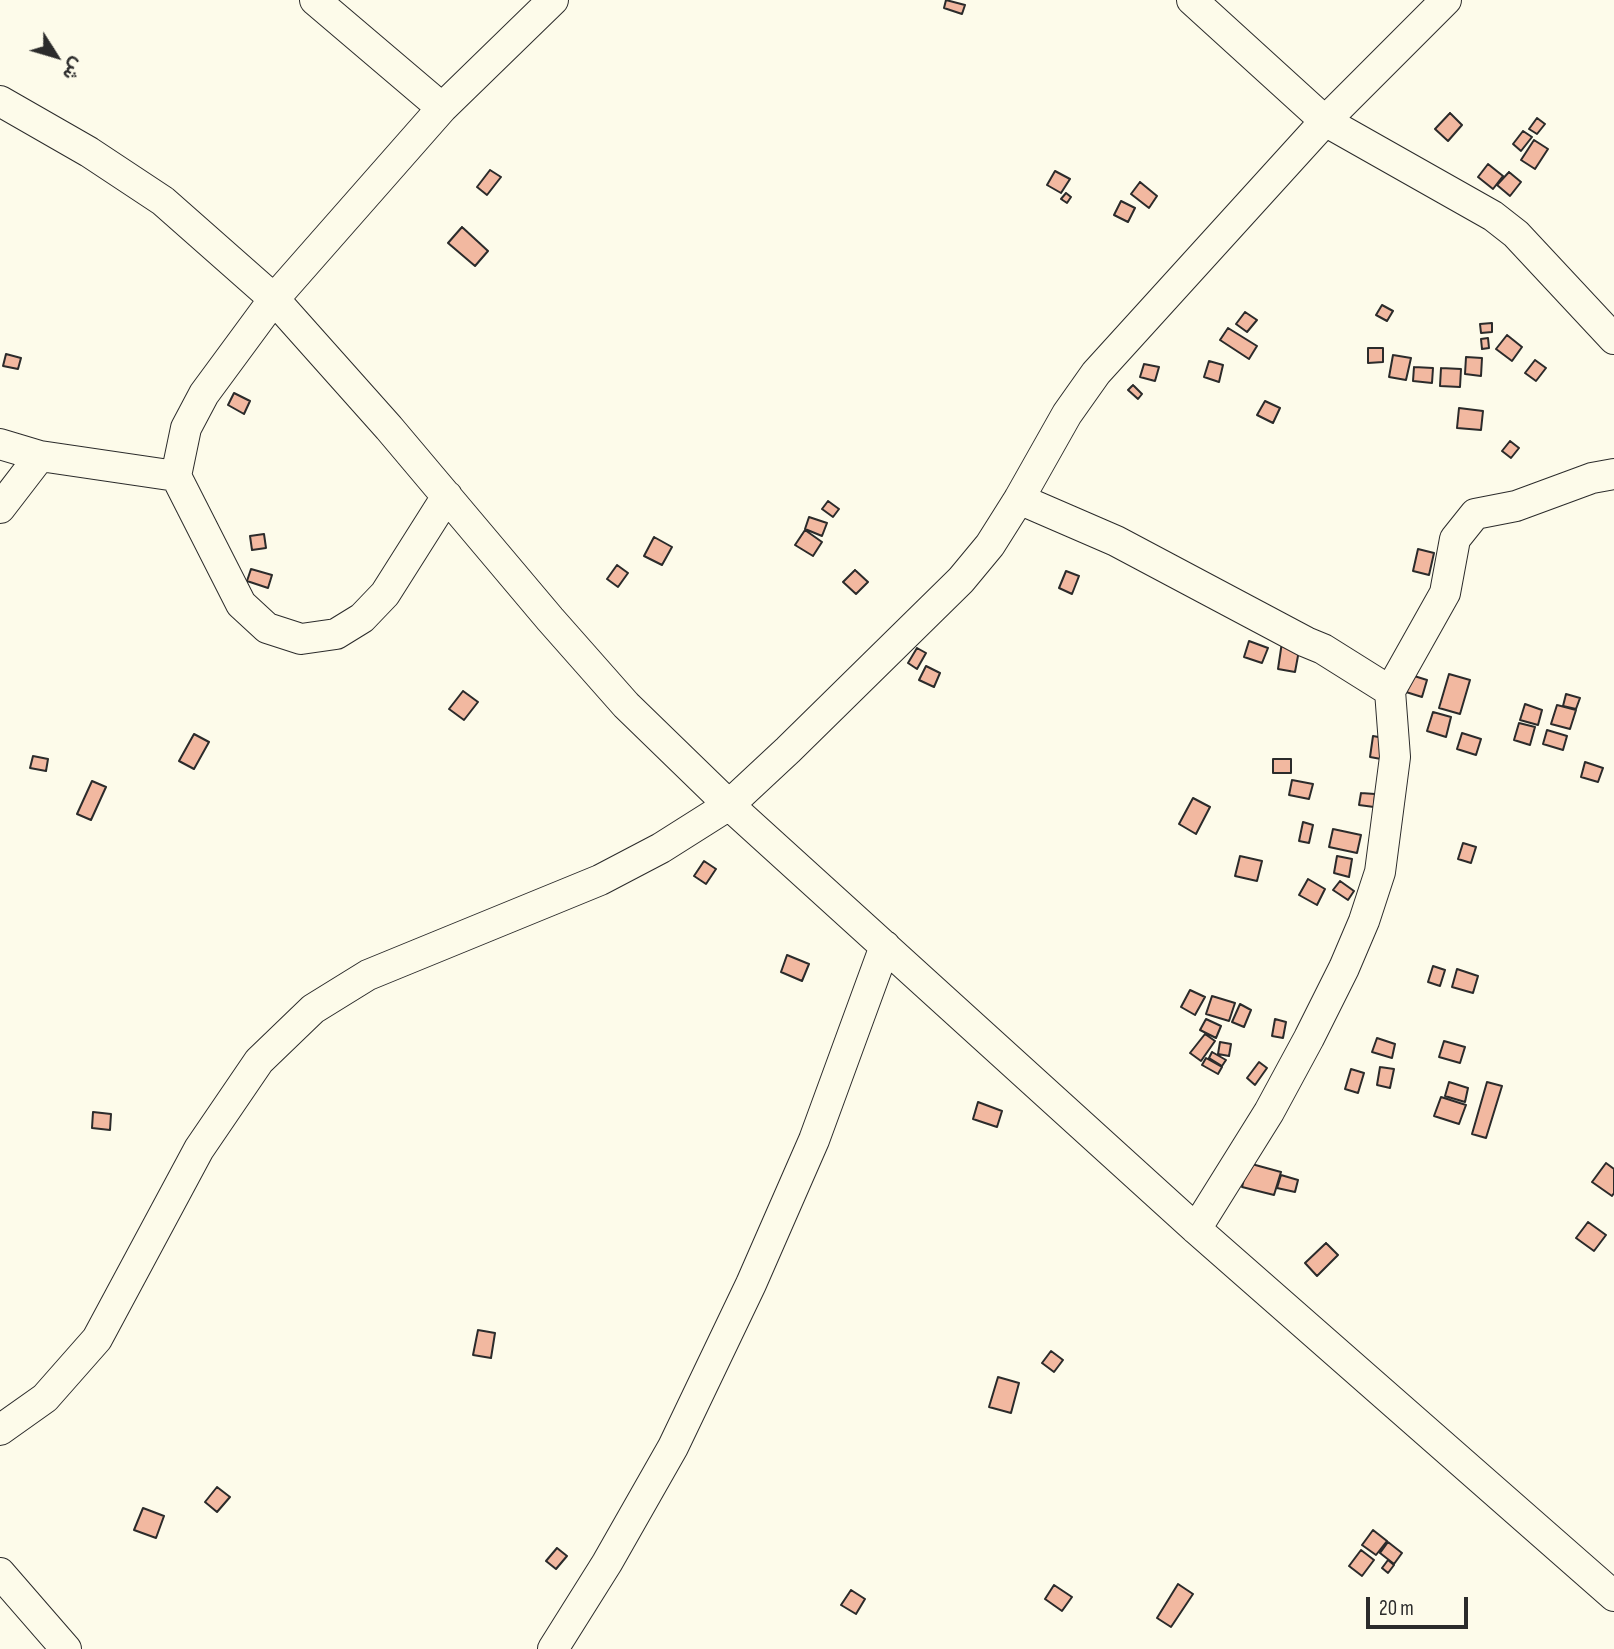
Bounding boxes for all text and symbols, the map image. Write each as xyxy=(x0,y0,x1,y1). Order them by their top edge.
north arrow xyxy=(21,21,91,91)
text: ش xyxy=(57,53,89,85)
scale bar xyxy=(1369,1582,1470,1626)
text: 20 m xyxy=(1379,1596,1414,1621)

